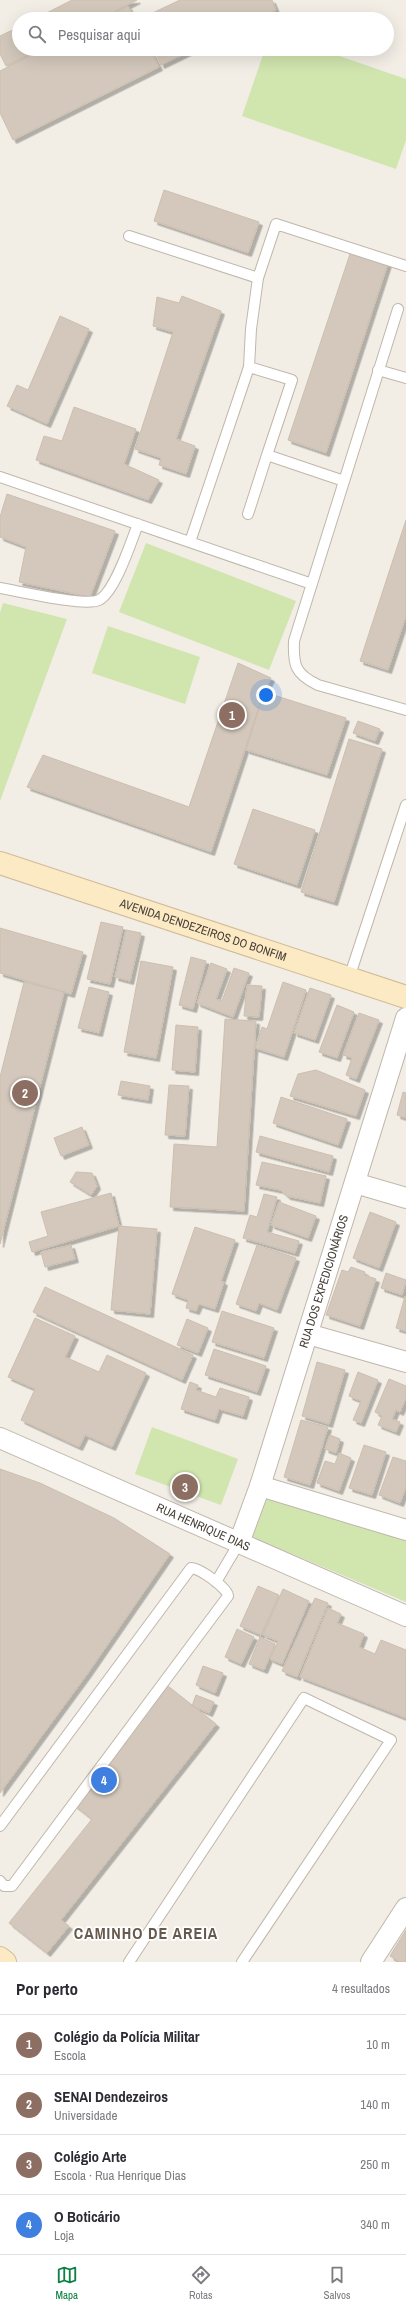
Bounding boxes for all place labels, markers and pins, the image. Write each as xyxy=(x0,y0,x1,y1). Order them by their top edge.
pin: 1 xyxy=(219,700,245,730)
pin: 2 xyxy=(12,1078,38,1108)
pin: 3 xyxy=(172,1472,198,1502)
pin: 4 xyxy=(91,1765,117,1795)

